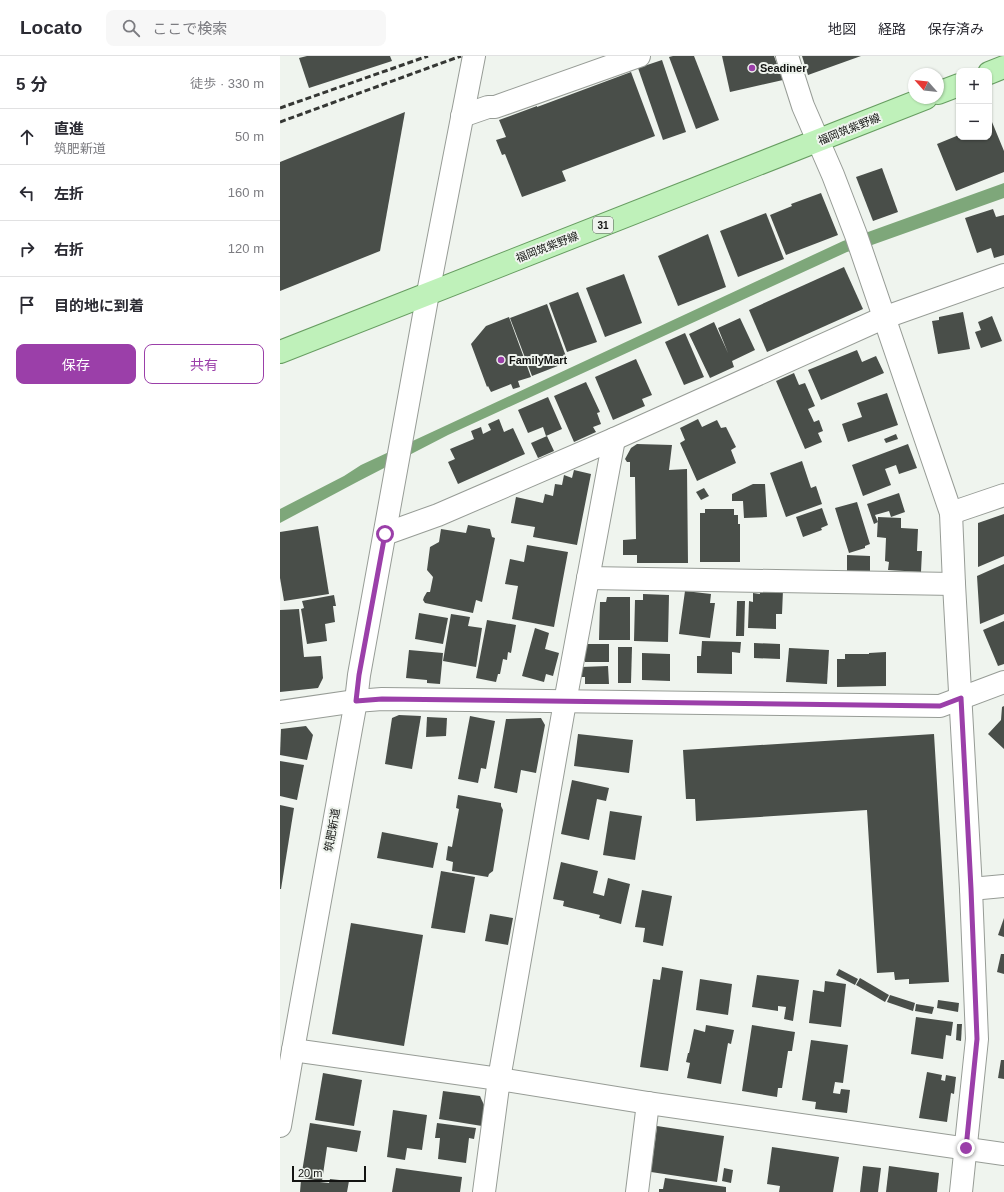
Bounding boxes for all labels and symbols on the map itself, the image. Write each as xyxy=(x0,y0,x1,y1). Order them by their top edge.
place label: Seadiner xyxy=(760,62,807,74)
marker: Seadiner xyxy=(747,63,757,73)
north arrow xyxy=(908,68,944,104)
street label: 福岡筑紫野線 xyxy=(816,111,882,147)
road number: 31 xyxy=(593,217,613,233)
street label: 福岡筑紫野線 xyxy=(514,230,580,264)
place label: FamilyMart xyxy=(509,354,567,366)
marker: FamilyMart xyxy=(496,355,506,365)
route start xyxy=(376,525,394,543)
street label: 筑肥新道 xyxy=(322,807,342,853)
route end xyxy=(957,1139,975,1157)
scale bar xyxy=(292,1164,366,1183)

